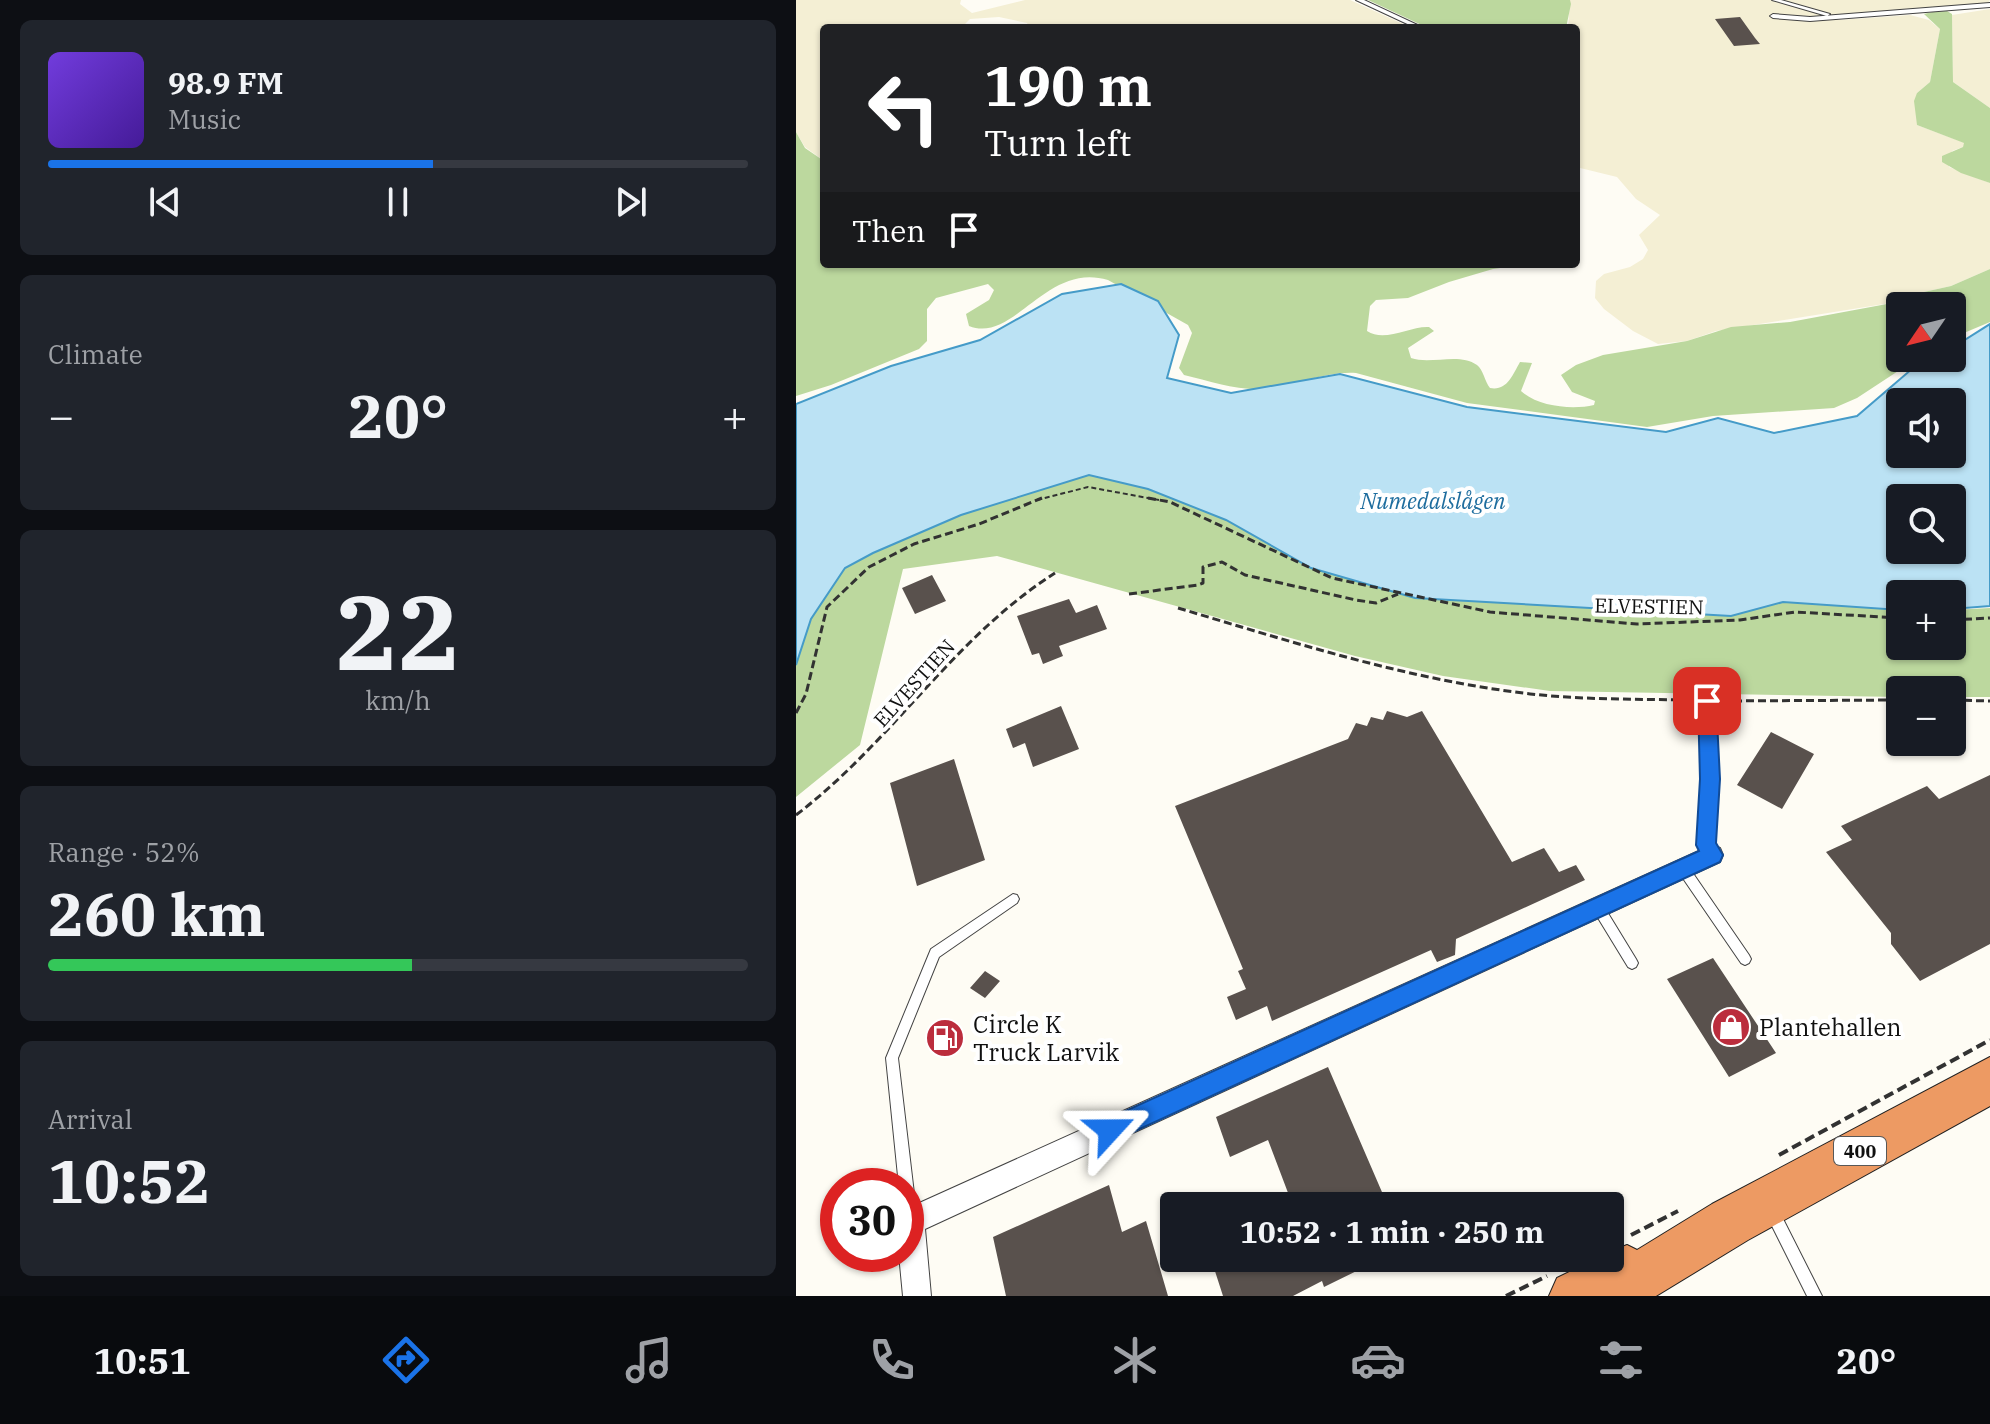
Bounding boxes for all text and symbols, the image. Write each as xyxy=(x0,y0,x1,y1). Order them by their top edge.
text: 190 m xyxy=(984,49,1152,121)
icon: left xyxy=(852,56,956,160)
text: 98.9 FM xyxy=(168,63,283,102)
text: Music xyxy=(168,102,241,136)
text: Turn left xyxy=(984,119,1131,166)
icon: previous xyxy=(143,180,187,224)
icon: pause xyxy=(376,180,420,224)
icon: next xyxy=(609,180,653,224)
icon: arrive xyxy=(942,208,986,252)
text: Then xyxy=(852,211,926,250)
north arrow xyxy=(1886,292,1966,372)
map controls xyxy=(1886,292,1966,756)
text: Climate xyxy=(48,337,143,371)
text: 20° xyxy=(348,376,448,455)
text: − xyxy=(48,387,74,444)
text: + xyxy=(722,387,748,444)
button: sound xyxy=(1886,388,1966,468)
button: search xyxy=(1886,484,1966,564)
water label: Numedalslågen xyxy=(1359,486,1506,515)
text: 22 xyxy=(336,563,460,699)
button: + xyxy=(1886,580,1966,660)
street label: ELVESTIEN xyxy=(1594,592,1704,620)
street label: ELVESTIEN xyxy=(867,633,961,733)
pin xyxy=(1673,667,1741,735)
button: − xyxy=(1886,676,1966,756)
icon: arrive xyxy=(1685,679,1729,723)
text: km/h xyxy=(365,683,431,717)
text: Range · 52% xyxy=(48,835,200,869)
text: 260 km xyxy=(48,874,266,953)
shop icon: Plantehallen xyxy=(1710,1006,1752,1048)
place label: Circle K Truck Larvik xyxy=(973,1008,1119,1068)
place label: Plantehallen xyxy=(1759,1011,1902,1043)
fuel station icon: Circle K Truck Larvik xyxy=(924,1017,966,1059)
position arrow xyxy=(1068,1088,1152,1172)
text: Arrival xyxy=(48,1102,133,1136)
road number: 400 xyxy=(1834,1137,1886,1165)
text: 10:52 xyxy=(48,1141,210,1220)
speed limit sign: 30 xyxy=(820,1168,924,1272)
text: 10:52 · 1 min · 250 m xyxy=(1240,1212,1544,1251)
icon: directions xyxy=(378,1332,434,1388)
icon: music xyxy=(621,1332,677,1388)
icon: phone xyxy=(864,1332,920,1388)
icon: climate xyxy=(1107,1332,1163,1388)
icon: car xyxy=(1350,1332,1406,1388)
icon: filters xyxy=(1593,1332,1649,1388)
text: 10:51 xyxy=(94,1337,191,1384)
text: 20° xyxy=(1836,1337,1896,1384)

